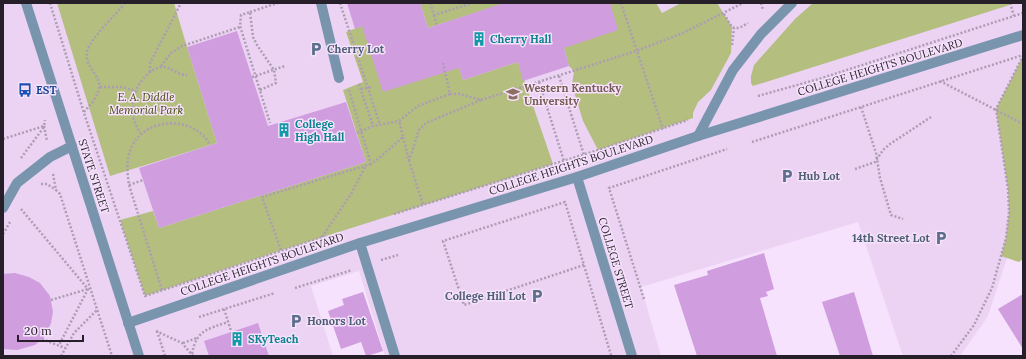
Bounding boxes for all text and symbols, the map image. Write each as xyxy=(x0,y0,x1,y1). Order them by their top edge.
building icon: Cherry Hall xyxy=(471,31,487,47)
place label: Cherry Hall xyxy=(490,32,552,46)
street label: COLLEGE HEIGHTS BOULEVARD xyxy=(796,35,964,99)
parking icon: Cherry Lot xyxy=(308,41,324,57)
place label: Cherry Lot xyxy=(327,42,385,56)
place label: Western Kentucky University xyxy=(524,81,622,108)
bus stop icon: EST xyxy=(17,82,33,98)
place label: EST xyxy=(36,83,57,97)
school or university icon: Western Kentucky University xyxy=(505,86,521,102)
park label: E. A. Diddle Memorial Park xyxy=(109,90,183,117)
place label: College High Hall xyxy=(295,117,345,144)
building icon: College High Hall xyxy=(276,122,292,138)
street label: COLLEGE HEIGHTS BOULEVARD xyxy=(487,132,655,198)
street label: STATE STREET xyxy=(75,137,113,215)
parking icon: Hub Lot xyxy=(779,168,795,184)
place label: Hub Lot xyxy=(798,169,840,183)
street label: COLLEGE STREET xyxy=(595,216,637,310)
street label: COLLEGE HEIGHTS BOULEVARD xyxy=(179,229,345,299)
parking icon: 14th Street Lot xyxy=(933,230,949,246)
place label: 14th Street Lot xyxy=(852,231,930,245)
parking icon: College Hill Lot xyxy=(529,288,545,304)
place label: College Hill Lot xyxy=(445,289,526,303)
parking icon: Honors Lot xyxy=(288,313,304,329)
place label: Honors Lot xyxy=(307,314,366,328)
scale bar xyxy=(18,317,83,343)
text: 20 m xyxy=(24,323,52,338)
building icon: SKyTeach xyxy=(229,331,245,347)
place label: SKyTeach xyxy=(248,332,299,346)

